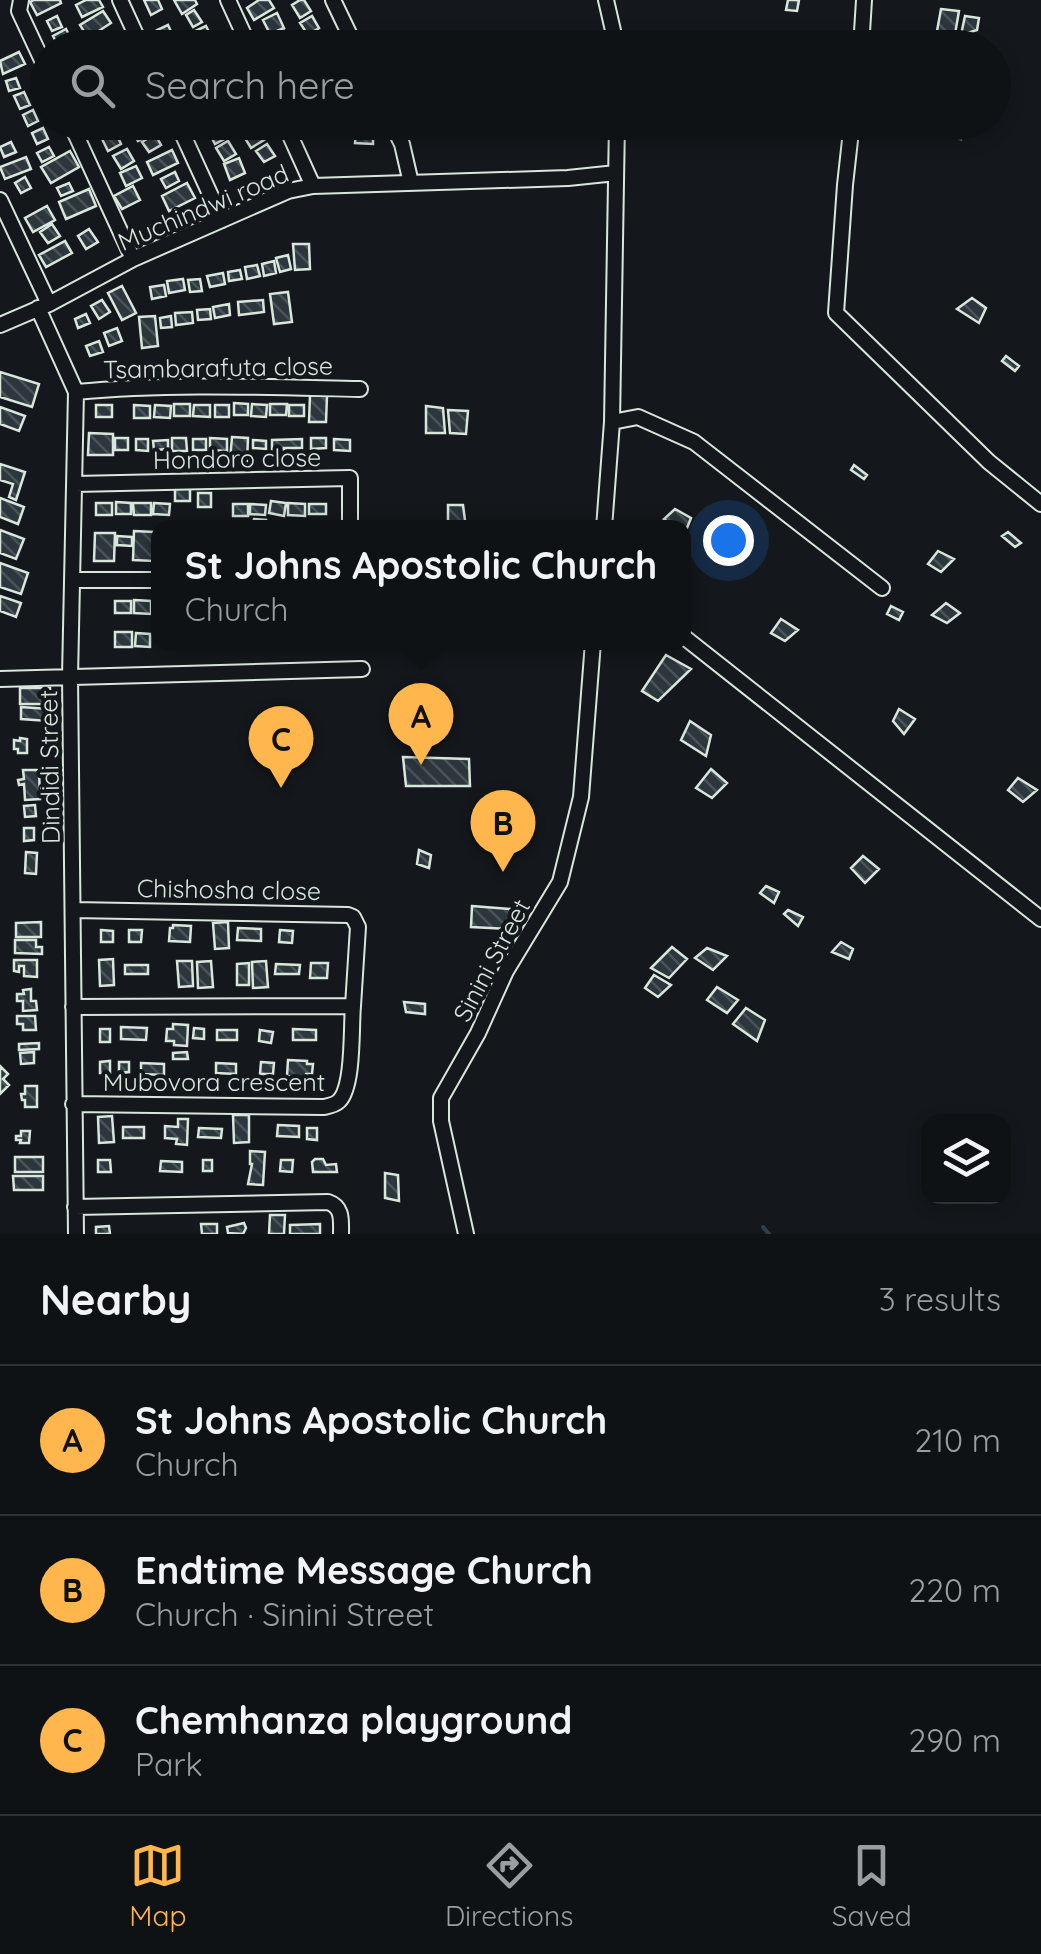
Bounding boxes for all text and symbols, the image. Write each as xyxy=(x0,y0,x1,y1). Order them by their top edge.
search box xyxy=(30,30,1011,140)
icon: search xyxy=(65,58,120,113)
text: Search here xyxy=(145,61,355,109)
street label: Muchindwi road xyxy=(113,157,293,257)
street label: Tsambarafuta close xyxy=(103,349,333,385)
street label: Hondoro close xyxy=(153,441,321,475)
your location xyxy=(703,515,754,566)
popup xyxy=(151,520,691,650)
text: St Johns Apostolic Church xyxy=(185,541,657,589)
text: Church xyxy=(185,589,288,629)
pin: A xyxy=(388,682,454,765)
street label: Dindidi Street xyxy=(32,690,66,844)
pin: C xyxy=(248,706,314,788)
pin: B xyxy=(470,790,536,872)
street label: Chishosha close xyxy=(137,872,321,906)
street label: Sinini Street xyxy=(446,893,536,1027)
street label: Mubovora crescent xyxy=(103,1066,325,1097)
map controls xyxy=(921,1114,1011,1204)
button: layers xyxy=(921,1114,1011,1204)
text: Nearby xyxy=(40,1273,191,1326)
text: 3 results xyxy=(879,1279,1001,1319)
text: St Johns Apostolic Church xyxy=(135,1396,607,1444)
text: A xyxy=(62,1420,83,1460)
text: 210 m xyxy=(914,1420,1001,1460)
text: Church xyxy=(135,1444,239,1484)
text: Endtime Message Church xyxy=(135,1546,593,1594)
text: B xyxy=(62,1570,83,1610)
text: 220 m xyxy=(909,1570,1001,1610)
text: Church · Sinini Street xyxy=(135,1594,434,1634)
text: Chemhanza playground xyxy=(135,1696,572,1744)
text: C xyxy=(62,1720,83,1760)
text: 290 m xyxy=(908,1720,1001,1760)
text: Park xyxy=(135,1744,203,1784)
tab: Map xyxy=(129,1838,186,1933)
tab: Directions xyxy=(445,1838,573,1933)
tab: Saved xyxy=(832,1838,912,1933)

